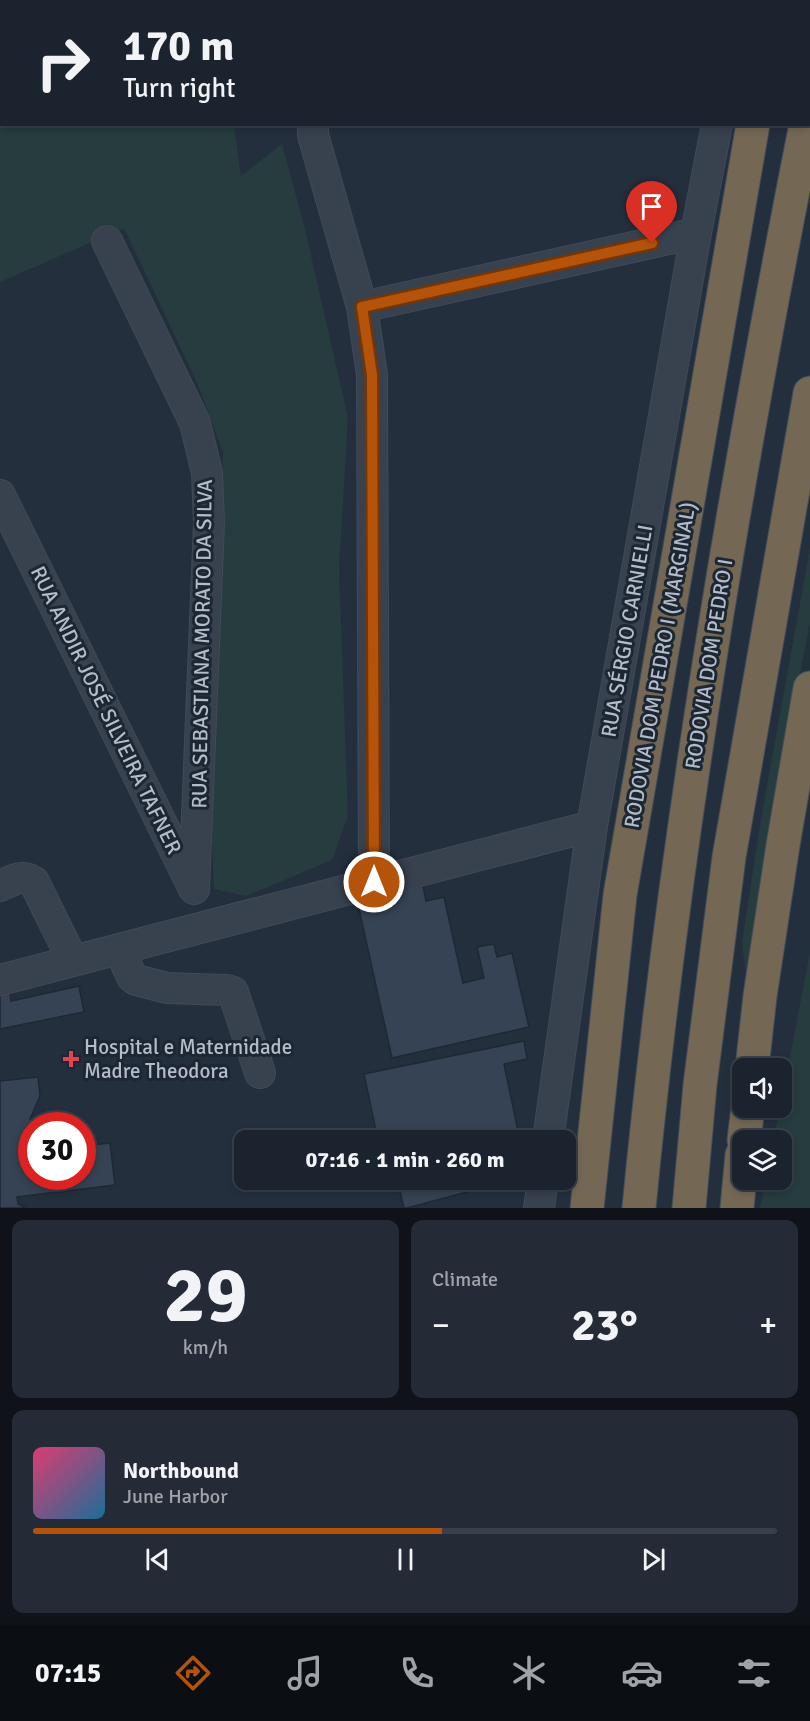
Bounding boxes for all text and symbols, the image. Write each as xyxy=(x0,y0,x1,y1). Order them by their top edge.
text: 170 m xyxy=(123,21,234,72)
icon: right xyxy=(24,24,102,102)
text: Turn right xyxy=(123,72,236,105)
pin xyxy=(626,181,677,243)
icon: arrive xyxy=(635,190,668,223)
street label: RUA SEBASTIANA MORATO DA SILVA xyxy=(186,479,218,809)
street label: RODOVIA DOM PEDRO I (MARGINAL) xyxy=(619,500,701,830)
street label: RUA SÉRGIO CARNIELLI xyxy=(595,523,659,739)
street label: RODOVIA DOM PEDRO I xyxy=(680,557,738,771)
street label: RUA ANDIR JOSÉ SILVEIRA TAFNER xyxy=(25,562,187,858)
position arrow xyxy=(342,850,406,914)
place label: Hospital e Maternidade Madre Theodora xyxy=(84,1034,292,1084)
marker: Hospital e Maternidade Madre Theodora xyxy=(62,1050,80,1068)
map controls xyxy=(732,1058,792,1190)
button: sound xyxy=(732,1058,792,1118)
speed limit sign: 30 xyxy=(18,1112,96,1190)
button: layers xyxy=(732,1130,792,1190)
text: 07:16 · 1 min · 260 m xyxy=(305,1146,505,1173)
text: 29 xyxy=(163,1248,248,1344)
text: Climate xyxy=(432,1267,498,1292)
text: 23° xyxy=(571,1298,638,1353)
text: − xyxy=(432,1305,450,1346)
text: + xyxy=(759,1305,777,1346)
text: km/h xyxy=(183,1335,228,1360)
text: Northbound xyxy=(123,1457,239,1484)
text: June Harbor xyxy=(123,1484,228,1509)
icon: previous xyxy=(141,1543,174,1576)
icon: pause xyxy=(389,1543,422,1576)
icon: next xyxy=(637,1543,670,1576)
icon: directions xyxy=(172,1652,214,1694)
icon: music xyxy=(284,1652,326,1694)
icon: phone xyxy=(396,1652,438,1694)
icon: climate xyxy=(508,1652,550,1694)
icon: car xyxy=(621,1652,663,1694)
icon: filters xyxy=(733,1652,775,1694)
text: 07:15 xyxy=(35,1657,101,1690)

